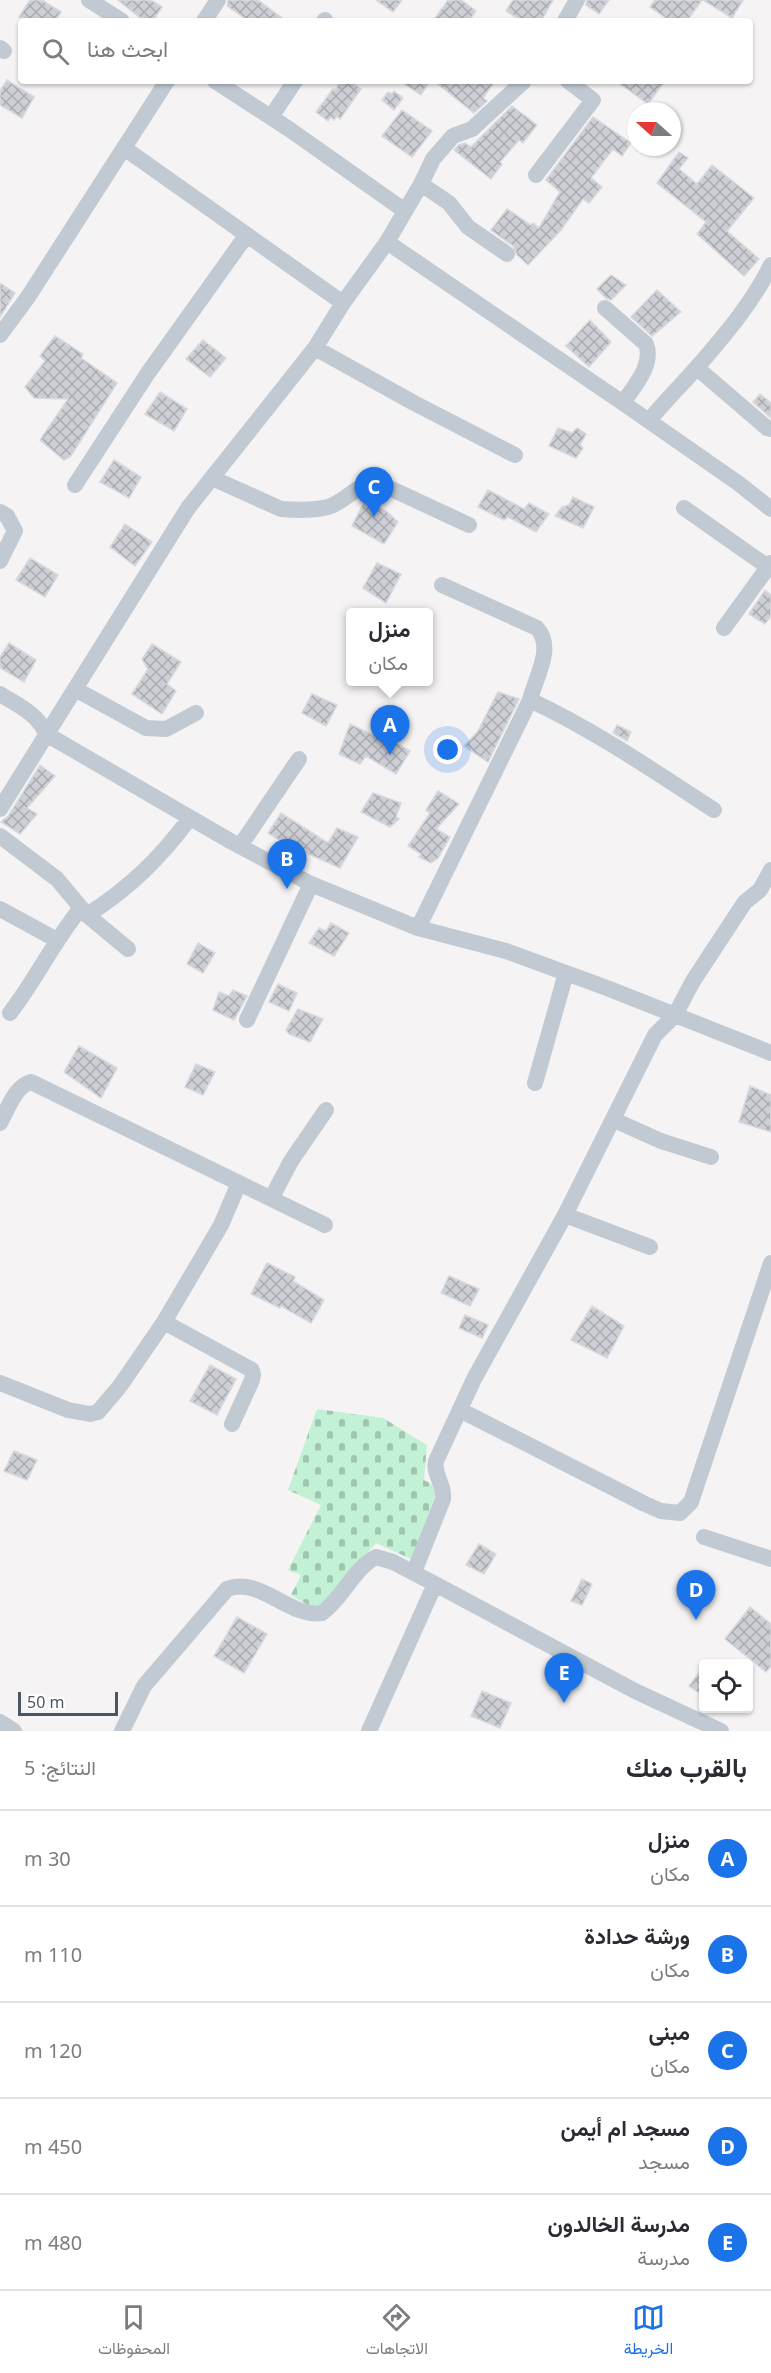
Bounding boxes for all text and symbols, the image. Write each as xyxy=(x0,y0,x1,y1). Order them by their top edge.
search box xyxy=(18,18,753,84)
text: ابحث هنا xyxy=(87,33,168,63)
icon: search xyxy=(39,35,72,68)
north arrow xyxy=(627,102,681,156)
pin: C xyxy=(354,468,394,517)
popup xyxy=(346,608,433,686)
text: منزل xyxy=(368,613,411,643)
text: مكان xyxy=(368,649,408,676)
pin: A xyxy=(370,706,410,755)
your location xyxy=(433,735,462,764)
pin: B xyxy=(268,840,306,889)
pin: D xyxy=(676,1570,716,1620)
pin: E xyxy=(544,1654,584,1703)
map controls xyxy=(699,1659,753,1713)
button: locate xyxy=(699,1659,753,1713)
scale bar xyxy=(18,1689,118,1716)
text: 50 m xyxy=(27,1691,64,1713)
text: بالقرب منك xyxy=(626,1749,747,1785)
text: النتائج: 5 xyxy=(24,1754,96,1781)
text: منزل xyxy=(648,1824,690,1854)
text: 30 m xyxy=(24,1845,71,1872)
text: A xyxy=(721,1845,734,1872)
text: مكان xyxy=(650,1860,690,1887)
text: ورشة حدادة xyxy=(584,1920,690,1950)
text: 110 m xyxy=(24,1941,82,1968)
text: B xyxy=(721,1941,734,1968)
text: مكان xyxy=(650,1956,690,1983)
text: مبنى xyxy=(649,2016,690,2046)
text: 120 m xyxy=(24,2037,82,2064)
text: C xyxy=(721,2037,734,2064)
text: مكان xyxy=(650,2052,690,2079)
text: مسجد ام أيمن xyxy=(560,2112,690,2142)
text: 450 m xyxy=(24,2133,82,2160)
text: D xyxy=(720,2133,735,2160)
text: مسجد xyxy=(638,2148,690,2175)
text: مدرسة الخالدون xyxy=(547,2208,690,2238)
text: 480 m xyxy=(24,2229,82,2256)
text: E xyxy=(722,2229,733,2256)
text: مدرسة xyxy=(637,2244,690,2271)
tab: المحفوظات xyxy=(98,2301,170,2363)
tab: الاتجاهات xyxy=(366,2301,428,2363)
tab: الخريطة xyxy=(624,2301,673,2363)

